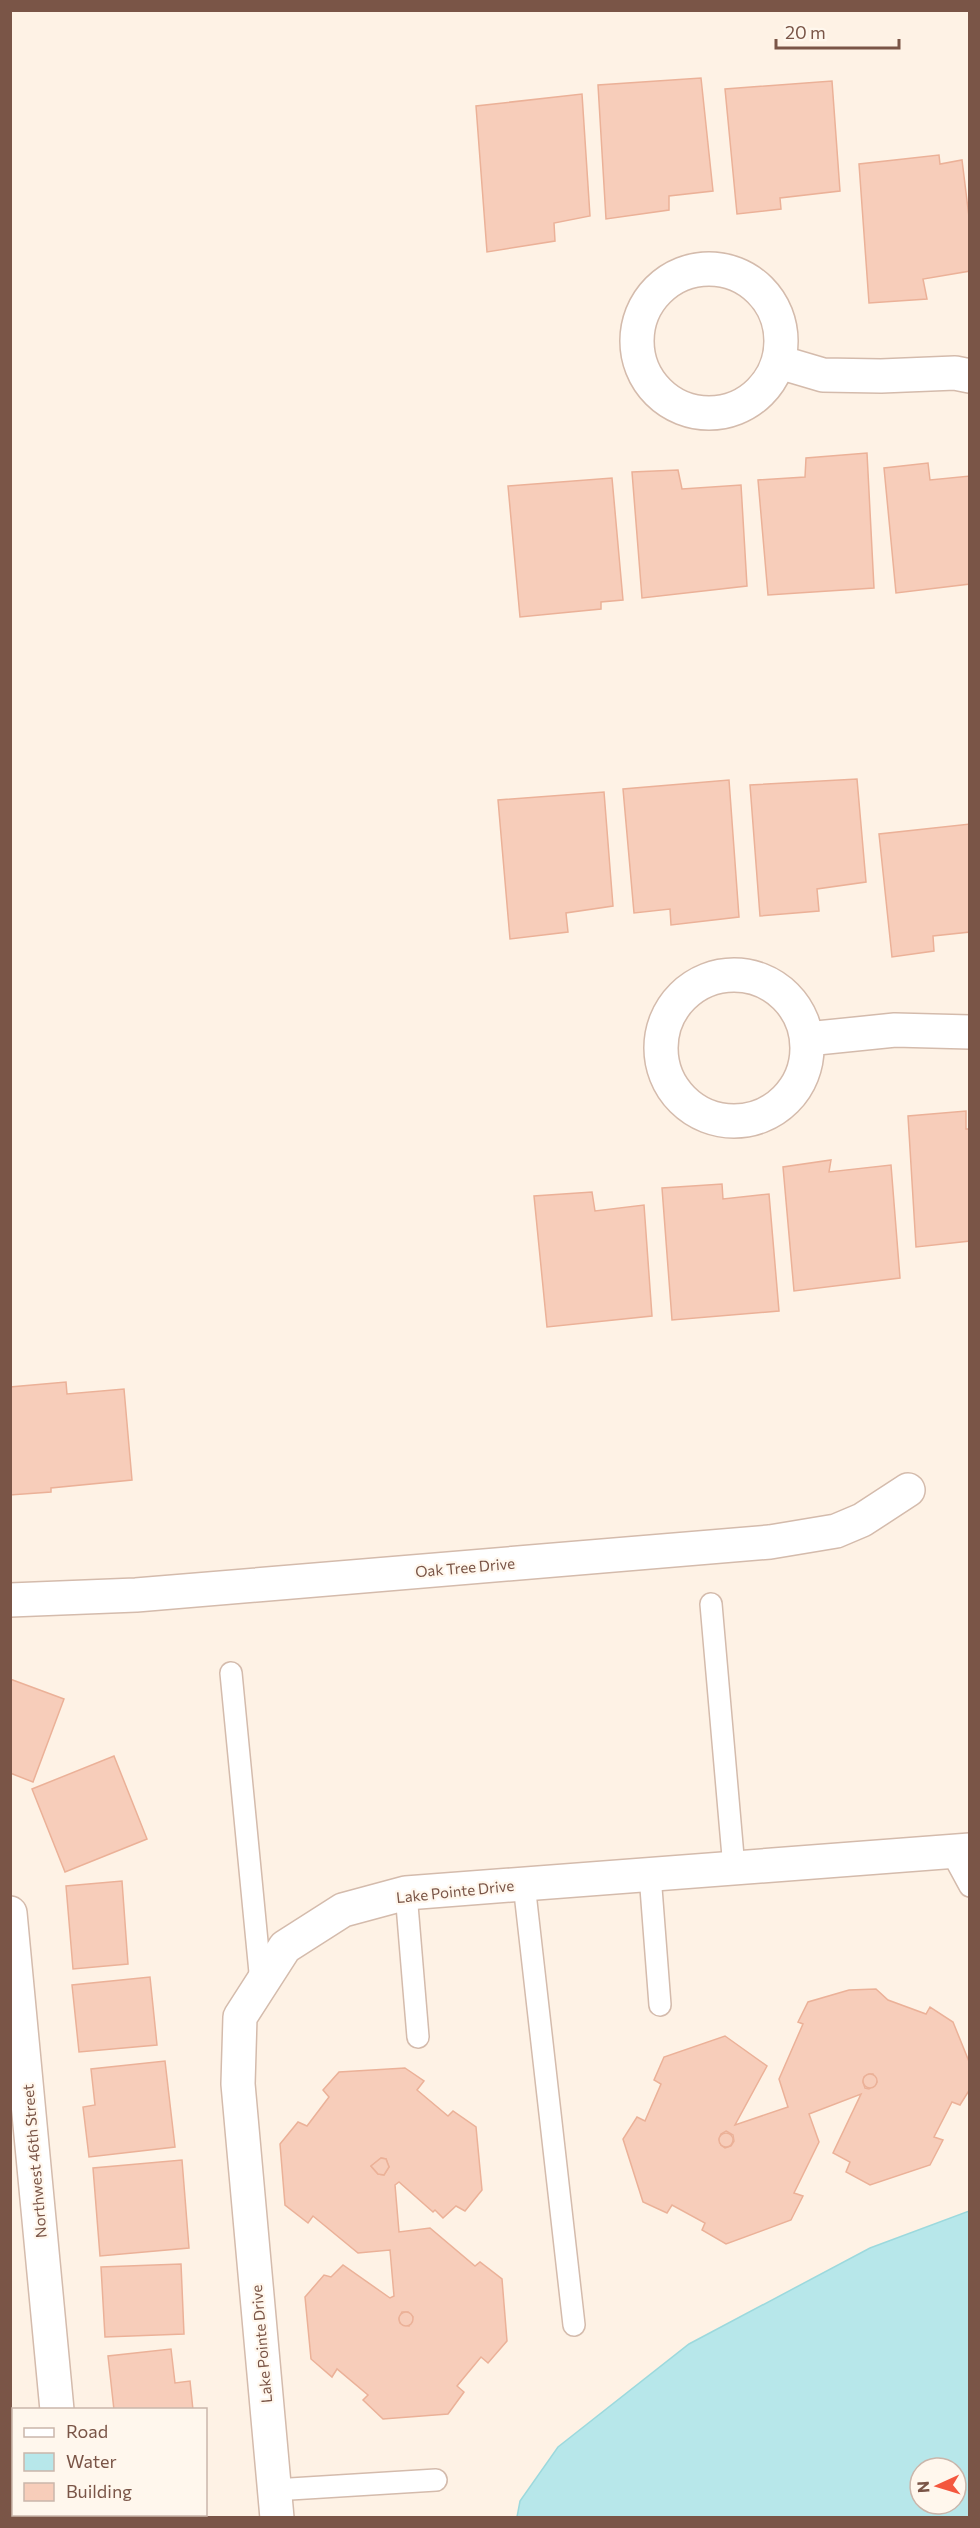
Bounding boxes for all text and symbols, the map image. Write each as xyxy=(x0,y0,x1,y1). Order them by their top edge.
scale bar xyxy=(776,12,899,50)
text: 20 m xyxy=(785,21,826,43)
street label: Oak Tree Drive xyxy=(414,1554,516,1580)
street label: Lake Pointe Drive xyxy=(395,1876,515,1906)
street label: Northwest 46th Street xyxy=(18,2083,50,2239)
street label: Lake Pointe Drive xyxy=(247,2284,275,2404)
legend xyxy=(12,2408,207,2516)
text: Road xyxy=(66,2420,108,2442)
text: Water xyxy=(66,2450,117,2472)
north arrow xyxy=(908,2456,968,2516)
text: Building xyxy=(66,2480,132,2502)
text: N xyxy=(913,2480,932,2494)

